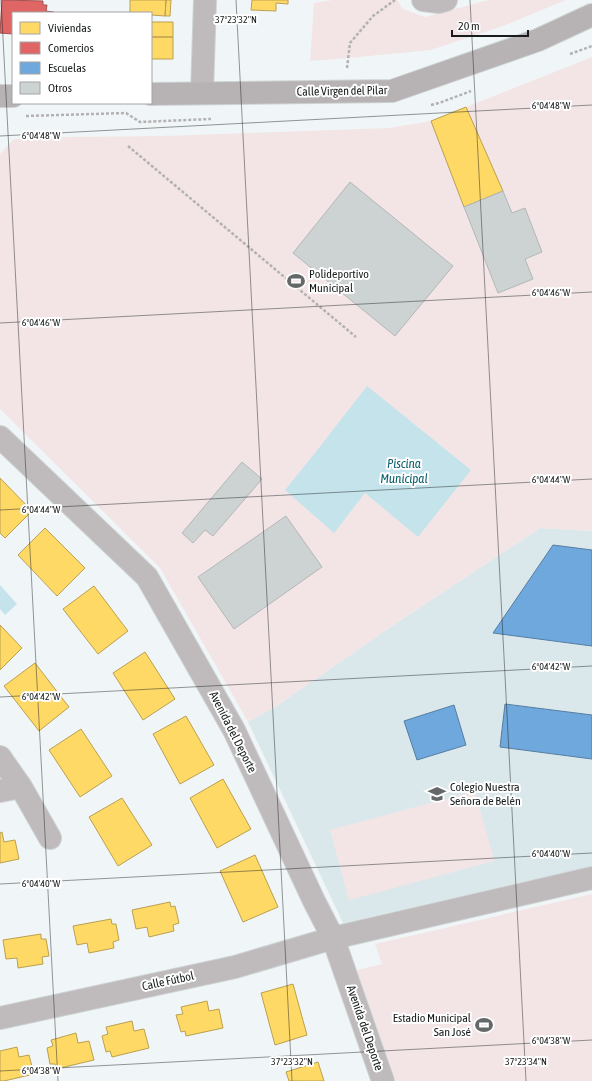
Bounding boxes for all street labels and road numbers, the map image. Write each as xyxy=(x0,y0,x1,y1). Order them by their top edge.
street label: Calle Virgen del Pilar xyxy=(297,83,388,99)
street label: Avenida del Deporte xyxy=(206,689,260,775)
street label: Calle Fútbol xyxy=(141,968,196,993)
street label: Avenida del Deporte xyxy=(344,983,386,1073)

